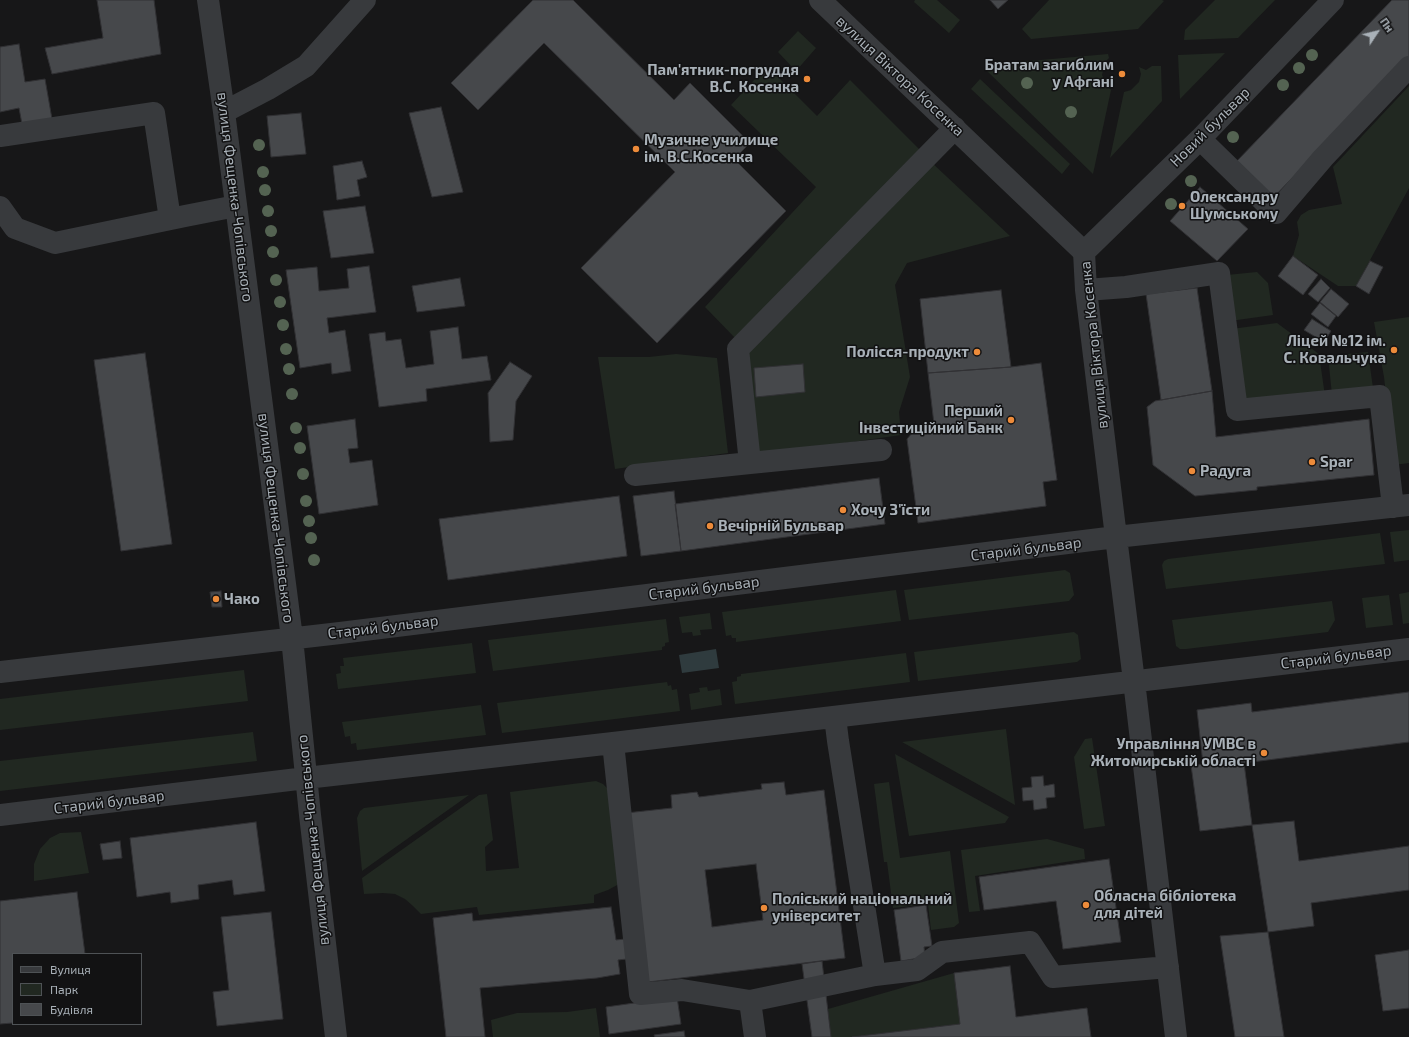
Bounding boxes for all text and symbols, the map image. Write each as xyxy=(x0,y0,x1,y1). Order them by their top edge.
street label: вулиця Віктора Косенка xyxy=(832,12,968,140)
north arrow xyxy=(1357,12,1397,52)
text: Пн xyxy=(1378,15,1397,34)
place label: Братам загиблим у Афгані xyxy=(984,56,1114,91)
place label: Пам'ятник-погруддя В.С. Косенка xyxy=(647,61,799,96)
marker: Братам загиблим у Афгані xyxy=(1117,69,1127,79)
marker: Пам'ятник-погруддя В.С. Косенка xyxy=(802,74,812,84)
street label: Новий бульвар xyxy=(1166,83,1254,171)
street label: вулиця Фещенка-Чопівського xyxy=(213,91,257,303)
place label: Музичне училище ім. В.С.Косенка xyxy=(644,131,778,166)
marker: Музичне училище ім. В.С.Косенка xyxy=(631,144,641,154)
place label: Олександру Шумському xyxy=(1190,188,1278,223)
marker: Олександру Шумському xyxy=(1177,201,1187,211)
street label: вулиця Віктора Косенка xyxy=(1076,260,1112,430)
place label: Ліцей №12 ім. С. Ковальчука xyxy=(1284,332,1386,367)
place label: Полісся-продукт xyxy=(846,343,969,361)
marker: Ліцей №12 ім. С. Ковальчука xyxy=(1389,345,1399,355)
marker: Полісся-продукт xyxy=(972,347,982,357)
place label: Перший Інвестиційний Банк xyxy=(859,402,1003,437)
street label: вулиця Фещенка-Чопівського xyxy=(254,412,298,624)
marker: Перший Інвестиційний Банк xyxy=(1006,415,1016,425)
place label: Spar xyxy=(1320,453,1353,471)
marker: Spar xyxy=(1307,457,1317,467)
place label: Радуга xyxy=(1200,462,1251,480)
marker: Радуга xyxy=(1187,466,1197,476)
place label: Хочу З'їсти xyxy=(851,501,930,519)
marker: Хочу З'їсти xyxy=(838,505,848,515)
place label: Вечірній Бульвар xyxy=(718,517,844,535)
marker: Вечірній Бульвар xyxy=(705,521,715,531)
street label: Старий бульвар xyxy=(970,533,1082,565)
street label: Старий бульвар xyxy=(648,572,760,604)
place label: Чако xyxy=(224,590,260,608)
marker: Чако xyxy=(211,594,221,604)
street label: Старий бульвар xyxy=(327,611,439,643)
street label: Старий бульвар xyxy=(1280,641,1392,673)
street label: вулиця Фещенка-Чопівського xyxy=(293,734,333,946)
place label: Управління УМВС в Житомирській області xyxy=(1091,735,1256,770)
marker: Управління УМВС в Житомирській області xyxy=(1259,748,1269,758)
street label: Старий бульвар xyxy=(53,786,165,818)
place label: Обласна бібліотека для дітей xyxy=(1094,887,1236,922)
place label: Поліський національний університет xyxy=(772,890,952,925)
marker: Обласна бібліотека для дітей xyxy=(1081,900,1091,910)
marker: Поліський національний університет xyxy=(759,903,769,913)
legend xyxy=(12,953,142,1025)
text: Вулиця xyxy=(50,962,91,976)
text: Парк xyxy=(50,982,78,996)
text: Будівля xyxy=(50,1002,93,1016)

